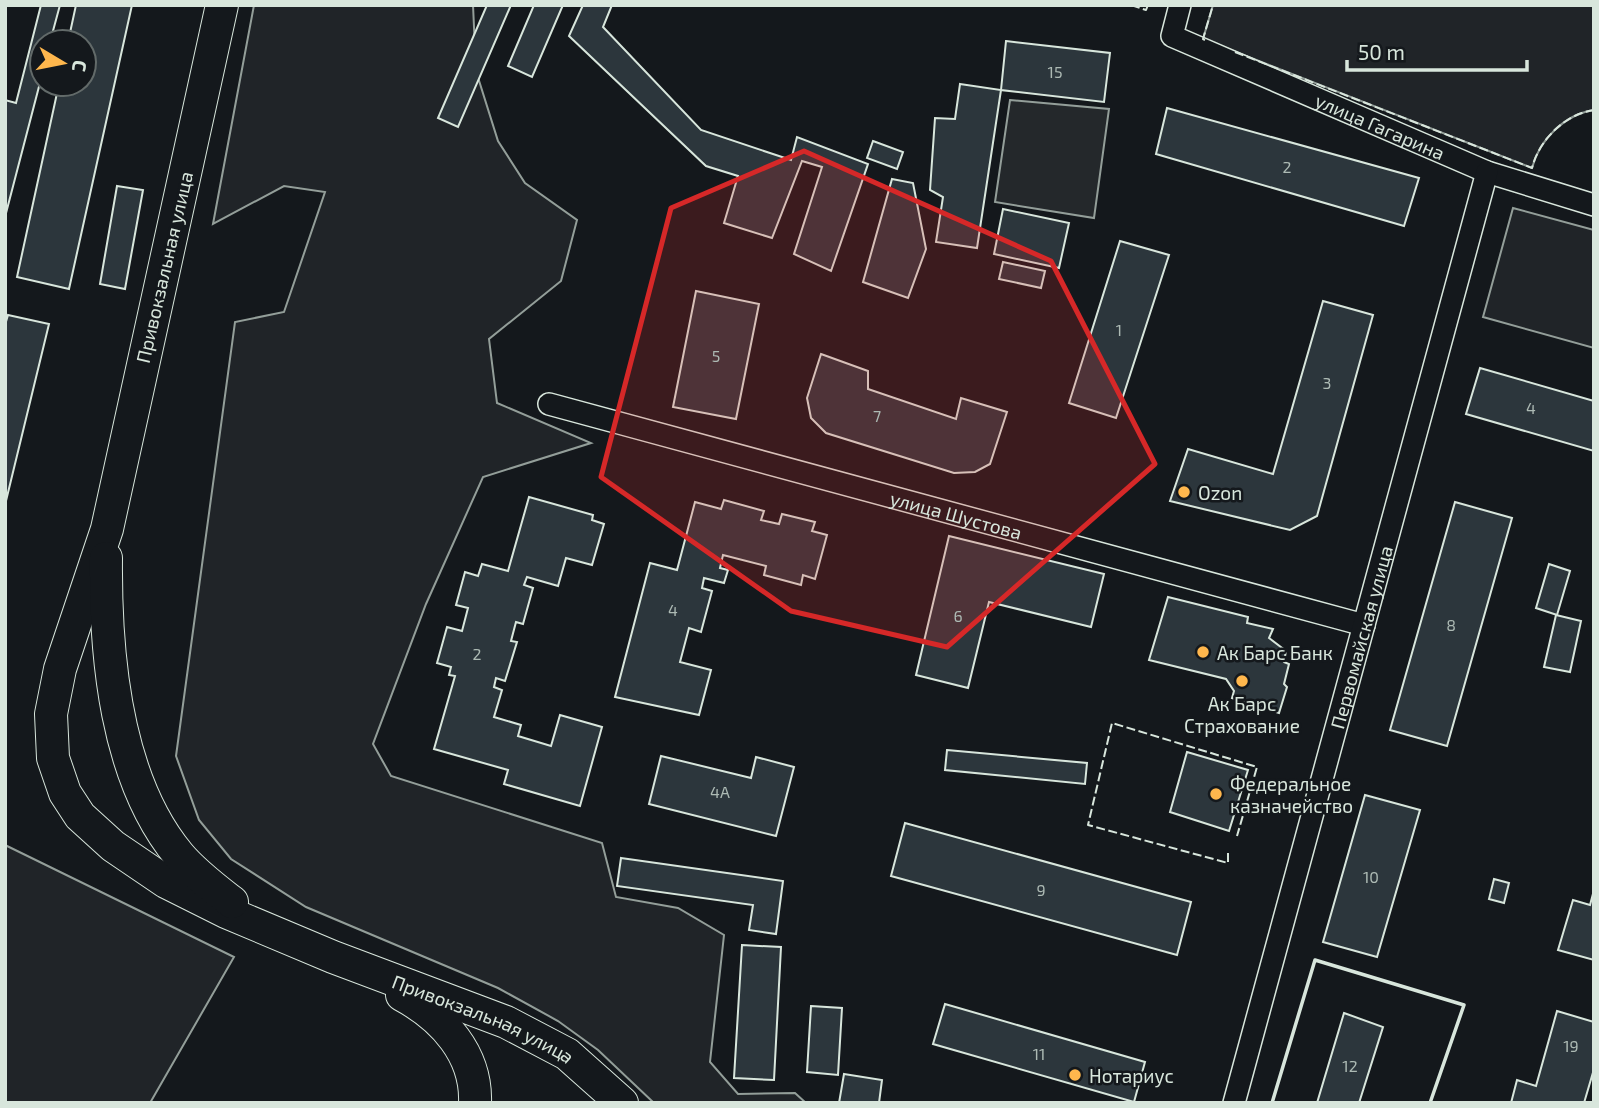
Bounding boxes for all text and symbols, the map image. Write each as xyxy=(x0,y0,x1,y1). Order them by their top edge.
north arrow xyxy=(28,28,98,98)
scale bar xyxy=(1347,28,1527,72)
text: 50 m xyxy=(1358,39,1405,64)
text: С xyxy=(68,59,93,74)
house number: 15 xyxy=(1048,62,1062,81)
street label: улица Гагарина xyxy=(1312,88,1449,164)
house number: 2 xyxy=(1283,157,1292,176)
street label: Привокзальная улица xyxy=(131,169,198,365)
house number: 1 xyxy=(1116,320,1122,339)
house number: 5 xyxy=(712,346,720,365)
house number: 3 xyxy=(1323,373,1331,392)
house number: 4 xyxy=(1526,398,1536,417)
house number: 7 xyxy=(873,406,881,425)
place label: Ozon xyxy=(1198,481,1242,504)
marker: Ozon xyxy=(1176,484,1192,500)
street label: улица Шустова xyxy=(888,486,1025,543)
street label: Первомайская улица xyxy=(1325,543,1397,731)
house number: 4 xyxy=(668,600,678,619)
house number: 6 xyxy=(953,606,963,625)
house number: 8 xyxy=(1446,615,1456,634)
place label: Ак Барс Банк xyxy=(1217,641,1333,664)
house number: 2 xyxy=(473,644,482,663)
marker: Ак Барс Банк xyxy=(1195,644,1211,660)
marker: Ак Барс Страхование xyxy=(1234,673,1250,689)
place label: Ак Барс Страхование xyxy=(1184,692,1300,737)
place label: Федеральное казначейство xyxy=(1230,772,1353,817)
house number: 4А xyxy=(710,782,730,801)
marker: Федеральное казначейство xyxy=(1208,786,1224,802)
house number: 10 xyxy=(1363,867,1379,886)
house number: 9 xyxy=(1036,880,1046,899)
street label: Привокзальная улица xyxy=(389,969,580,1067)
house number: 19 xyxy=(1563,1036,1579,1055)
house number: 11 xyxy=(1033,1044,1045,1063)
house number: 12 xyxy=(1342,1056,1358,1075)
place label: Нотариус xyxy=(1089,1064,1174,1088)
marker: Нотариус xyxy=(1067,1067,1083,1083)

